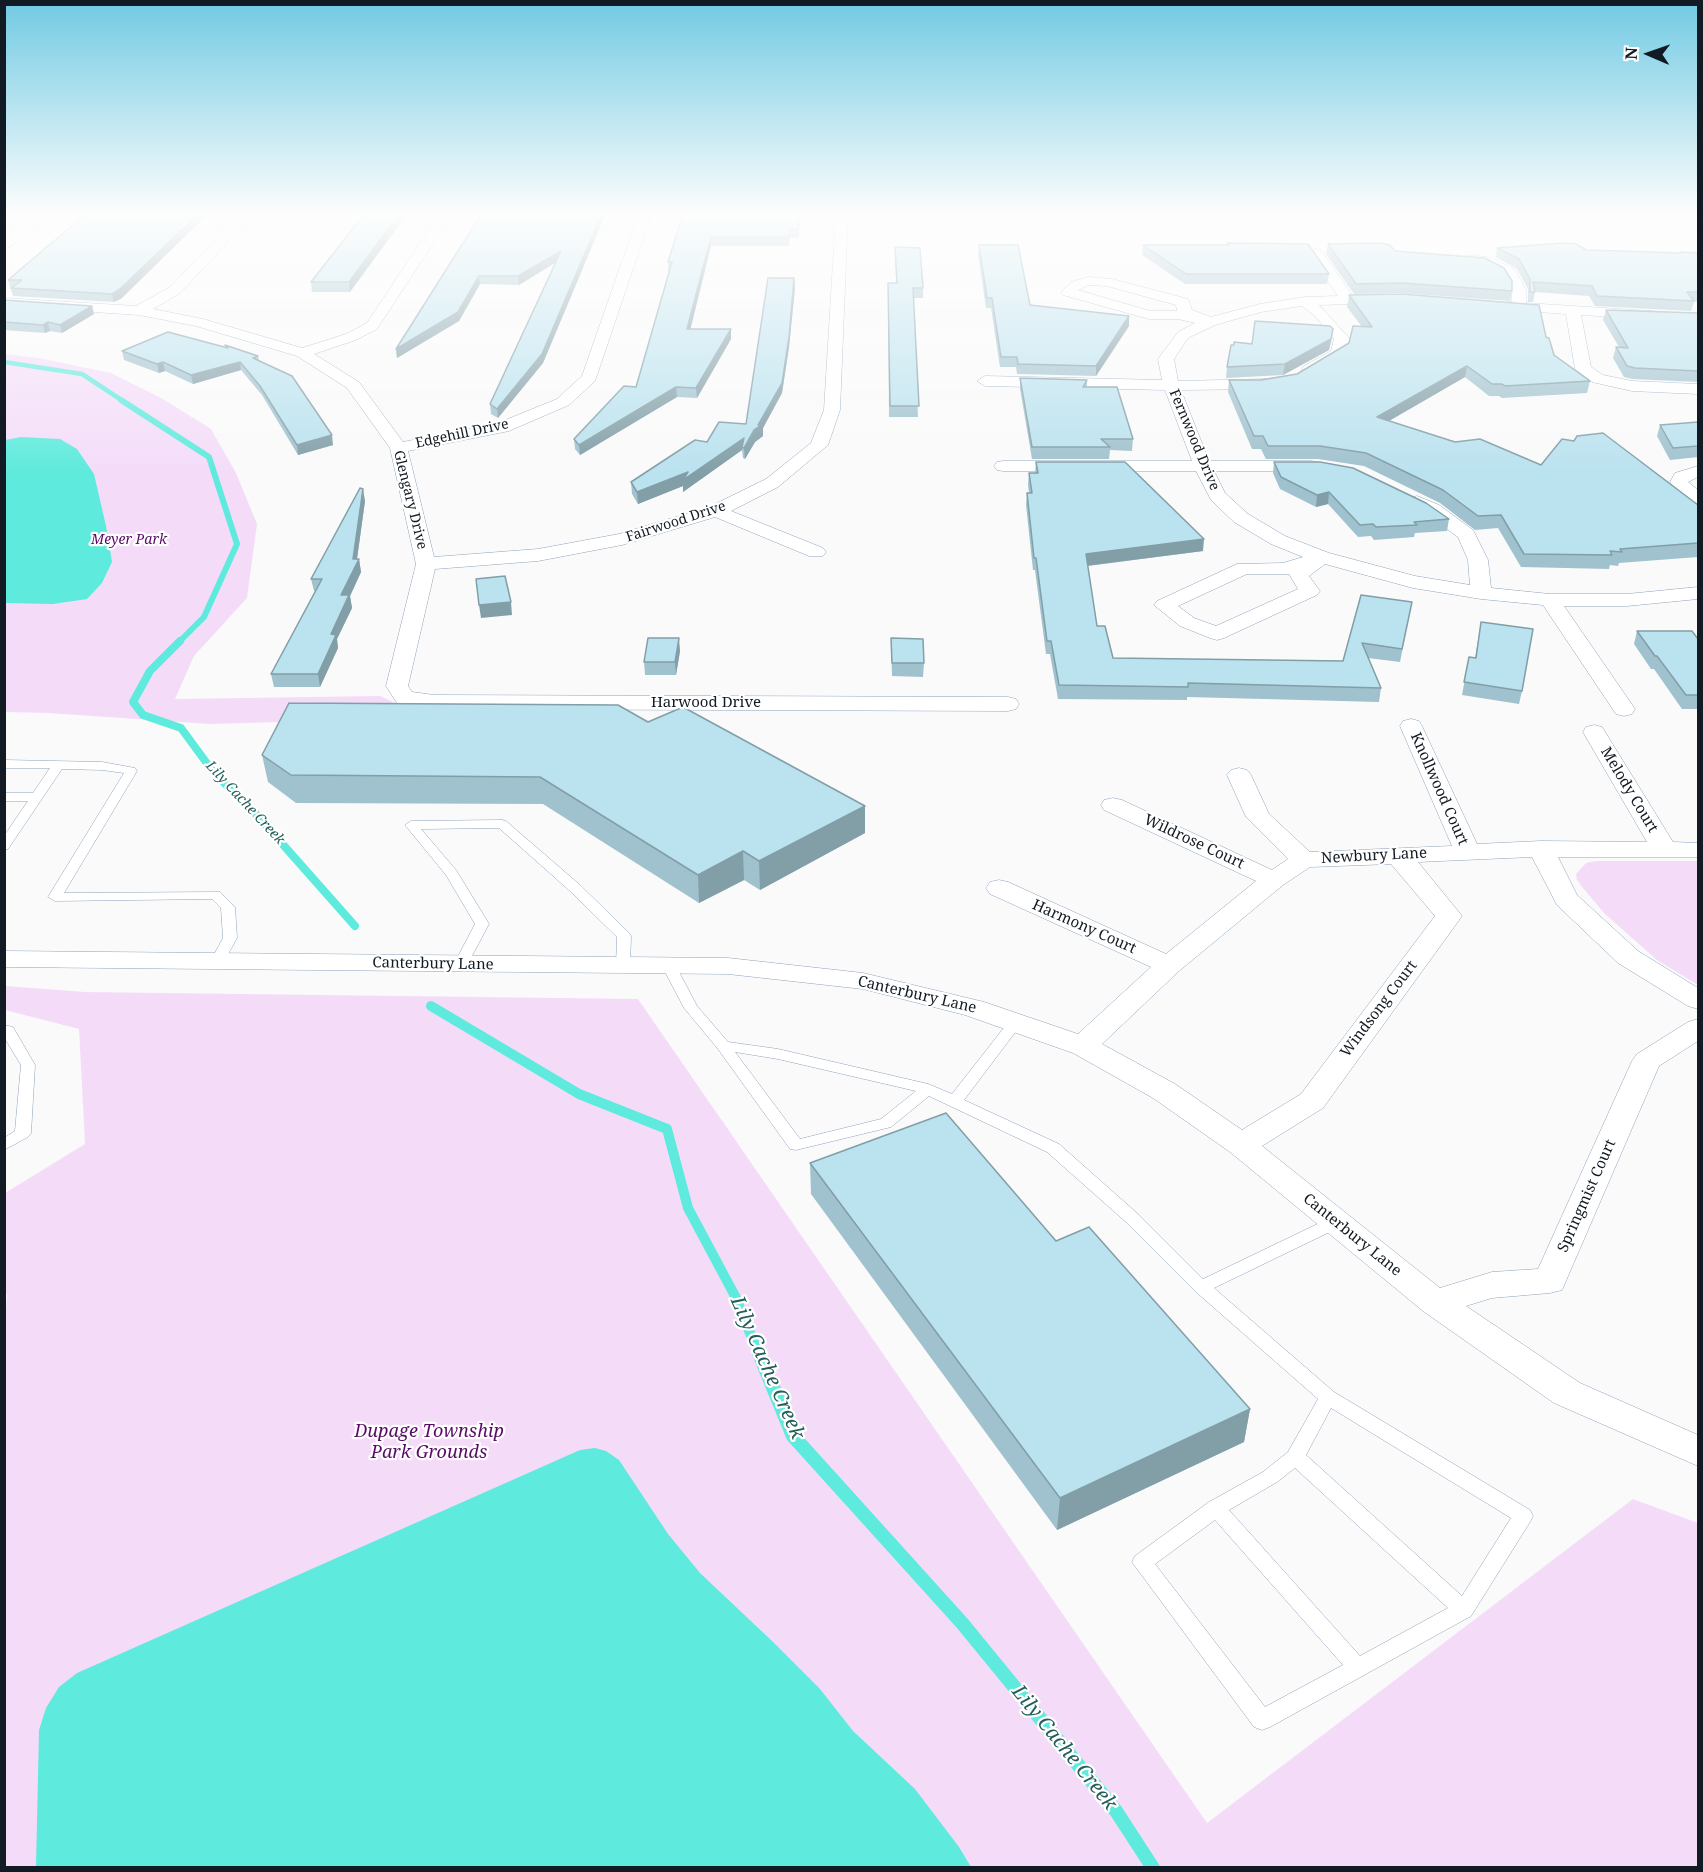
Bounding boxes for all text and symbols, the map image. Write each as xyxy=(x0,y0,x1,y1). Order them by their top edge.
north arrow xyxy=(1619,24,1679,84)
text: N xyxy=(1620,47,1642,60)
street label: Fernwood Drive xyxy=(1165,387,1223,493)
street label: Edgehill Drive xyxy=(414,416,510,452)
street label: Glengary Drive xyxy=(390,449,430,551)
street label: Fairwood Drive xyxy=(624,498,728,546)
park label: Meyer Park xyxy=(91,532,167,548)
street label: Harwood Drive xyxy=(651,694,761,712)
street label: Knollwood Court xyxy=(1406,730,1472,848)
street label: Melody Court xyxy=(1596,744,1662,836)
water label: Lily Cache Creek xyxy=(202,758,288,848)
street label: Wildrose Court xyxy=(1141,811,1247,873)
street label: Newbury Lane xyxy=(1321,844,1427,868)
street label: Harmony Court xyxy=(1029,896,1139,958)
street label: Canterbury Lane xyxy=(372,954,494,974)
street label: Windsong Court xyxy=(1337,957,1421,1061)
street label: Canterbury Lane xyxy=(856,973,978,1017)
street label: Springmist Court xyxy=(1554,1137,1620,1255)
street label: Canterbury Lane xyxy=(1299,1190,1405,1280)
water label: Lily Cache Creek xyxy=(725,1293,809,1443)
park label: Dupage Township Park Grounds xyxy=(354,1421,504,1464)
water label: Lily Cache Creek xyxy=(1006,1681,1122,1815)

